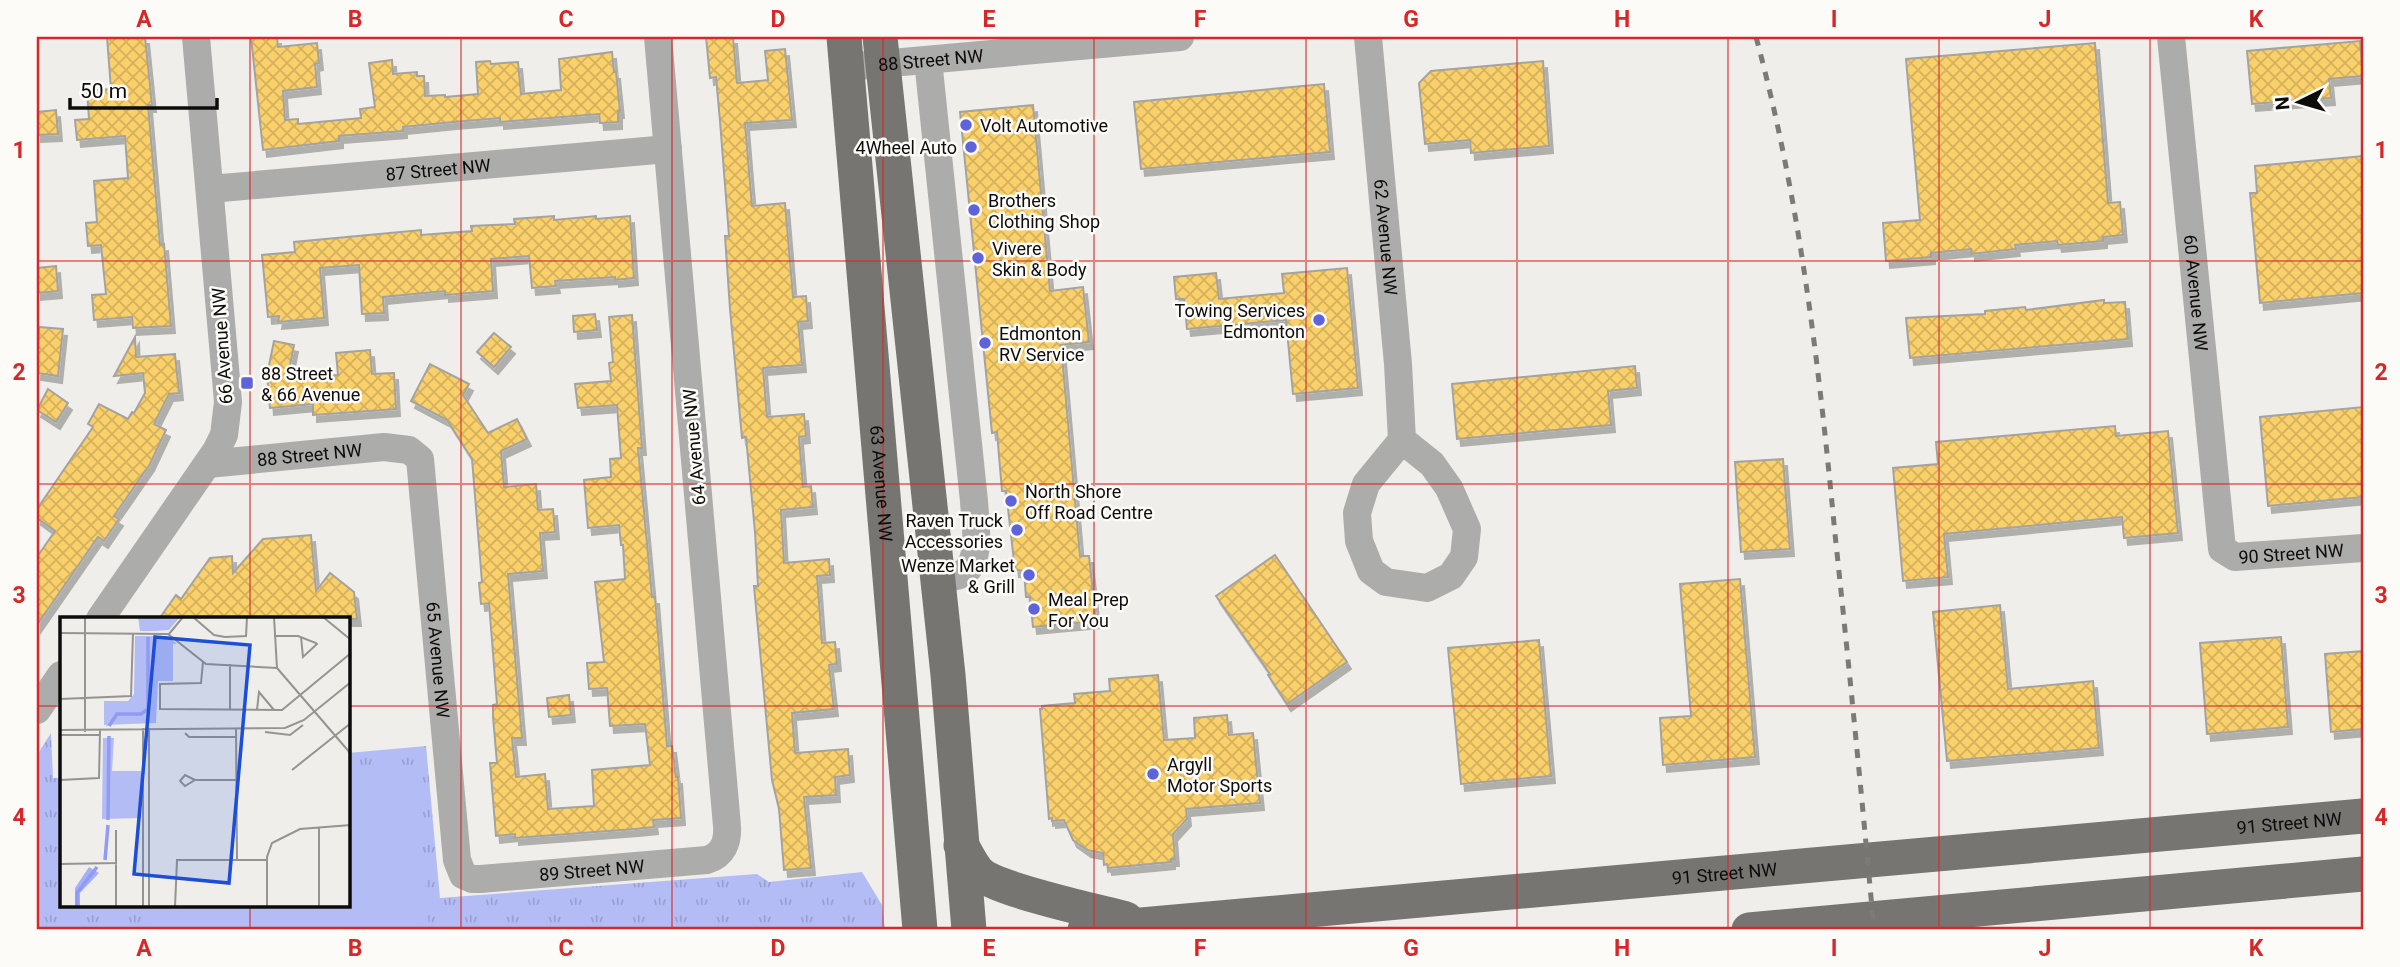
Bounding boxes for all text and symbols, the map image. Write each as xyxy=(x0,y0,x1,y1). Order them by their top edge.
text: A xyxy=(136,6,152,33)
text: B xyxy=(348,6,362,33)
text: C xyxy=(558,6,574,33)
text: D xyxy=(771,6,785,33)
text: E xyxy=(983,6,996,33)
text: F xyxy=(1194,6,1207,33)
text: G xyxy=(1403,6,1419,33)
text: H xyxy=(1614,6,1630,33)
text: I xyxy=(1831,6,1837,33)
text: J xyxy=(2039,6,2051,33)
text: K xyxy=(2249,6,2264,33)
street label: 88 Street NW xyxy=(877,44,984,75)
scale bar xyxy=(70,66,217,110)
north arrow xyxy=(2264,66,2334,136)
text: 50 m xyxy=(80,79,127,103)
text: N xyxy=(2271,96,2295,111)
place label: Volt Automotive xyxy=(980,115,1108,136)
marker: Volt Automotive xyxy=(958,117,974,133)
text: 1 xyxy=(12,137,26,164)
place label: 4Wheel Auto xyxy=(856,137,957,158)
text: 1 xyxy=(2374,137,2388,164)
marker: 4Wheel Auto xyxy=(963,139,979,155)
street label: 87 Street NW xyxy=(385,154,492,184)
street label: 62 Avenue NW xyxy=(1371,178,1402,296)
place label: Brothers Clothing Shop xyxy=(988,190,1100,232)
marker: Brothers Clothing Shop xyxy=(966,202,982,218)
street label: 60 Avenue NW xyxy=(2180,234,2213,352)
place label: Vivere Skin & Body xyxy=(992,238,1087,280)
marker: Vivere Skin & Body xyxy=(970,250,986,266)
street label: 66 Avenue NW xyxy=(207,287,237,405)
place label: Towing Services Edmonton xyxy=(1175,300,1305,342)
marker: Towing Services Edmonton xyxy=(1311,312,1327,328)
place label: Edmonton RV Service xyxy=(999,323,1084,365)
marker: Edmonton RV Service xyxy=(977,335,993,351)
text: 2 xyxy=(12,359,26,386)
text: 2 xyxy=(2374,359,2388,386)
place label: 88 Street & 66 Avenue xyxy=(261,363,360,405)
marker: 88 Street & 66 Avenue xyxy=(239,375,255,391)
street label: 64 Avenue NW xyxy=(678,388,710,506)
street label: 63 Avenue NW xyxy=(867,424,897,543)
street label: 88 Street NW xyxy=(256,439,363,470)
place label: North Shore Off Road Centre xyxy=(1025,481,1153,523)
marker: North Shore Off Road Centre xyxy=(1003,493,1019,509)
place label: Raven Truck Accessories xyxy=(905,510,1004,552)
marker: Raven Truck Accessories xyxy=(1009,522,1025,538)
street label: 90 Street NW xyxy=(2238,539,2344,567)
place label: Wenze Market & Grill xyxy=(901,555,1015,597)
marker: Wenze Market & Grill xyxy=(1021,567,1037,583)
text: 3 xyxy=(12,582,26,609)
text: 3 xyxy=(2374,582,2388,609)
place label: Meal Prep For You xyxy=(1048,589,1129,631)
street label: 65 Avenue NW xyxy=(423,601,454,719)
marker: Meal Prep For You xyxy=(1026,601,1042,617)
inset map xyxy=(60,617,350,908)
place label: Argyll Motor Sports xyxy=(1167,754,1272,796)
marker: Argyll Motor Sports xyxy=(1145,766,1161,782)
text: 4 xyxy=(12,804,26,831)
text: 4 xyxy=(2374,804,2388,831)
street label: 91 Street NW xyxy=(2236,807,2343,838)
street label: 89 Street NW xyxy=(538,855,645,885)
street label: 91 Street NW xyxy=(1671,858,1778,888)
text: A xyxy=(136,935,152,962)
text: B xyxy=(348,935,362,962)
text: C xyxy=(558,935,574,962)
text: D xyxy=(771,935,785,962)
text: E xyxy=(983,935,996,962)
text: F xyxy=(1194,935,1207,962)
text: G xyxy=(1403,935,1419,962)
text: H xyxy=(1614,935,1630,962)
text: I xyxy=(1831,935,1837,962)
text: J xyxy=(2039,935,2051,962)
text: K xyxy=(2249,935,2264,962)

